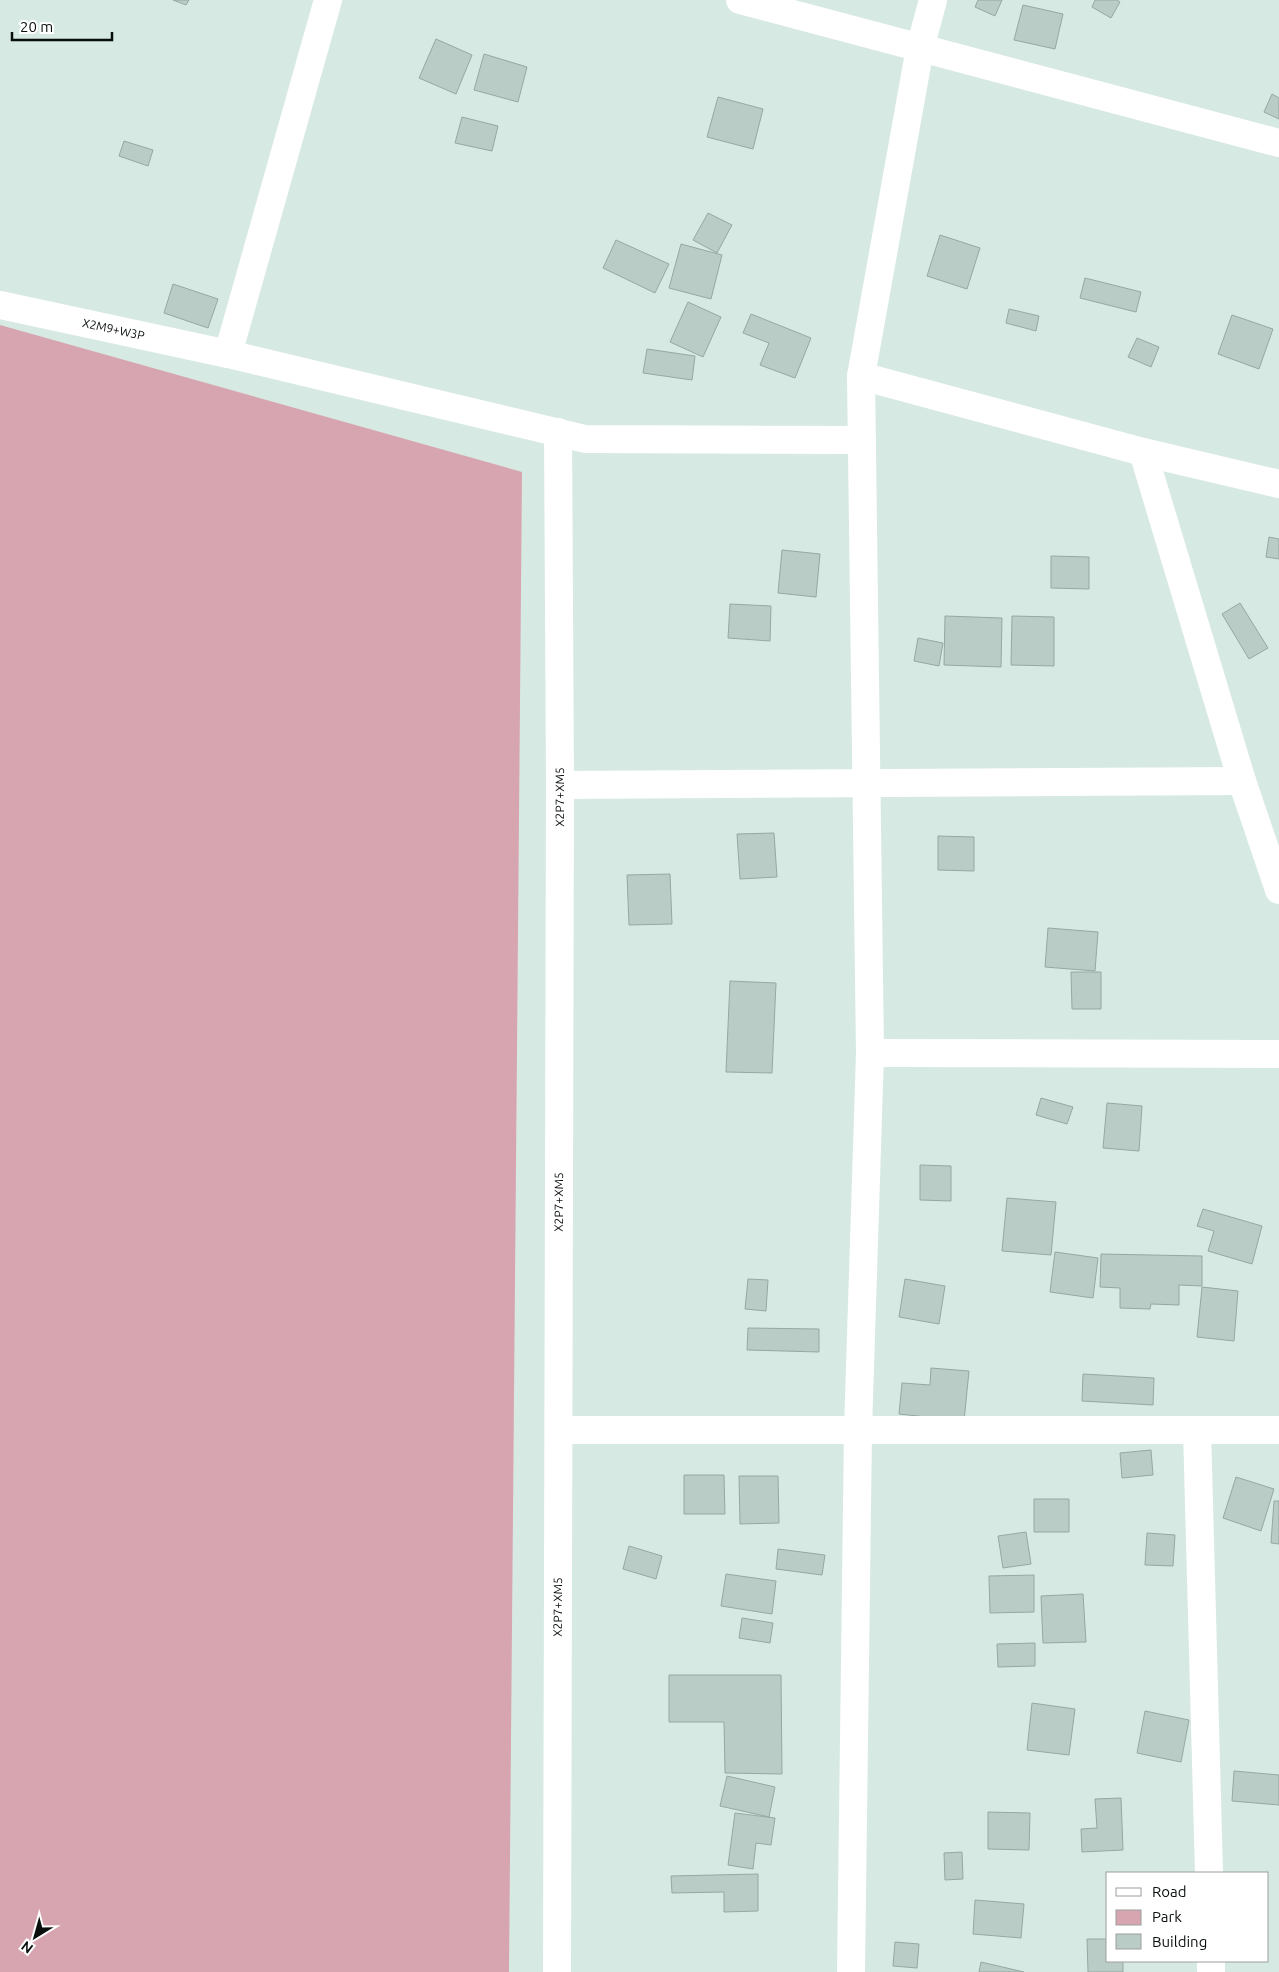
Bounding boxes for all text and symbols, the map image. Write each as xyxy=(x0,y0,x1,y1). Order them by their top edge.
scale bar xyxy=(12,10,112,42)
text: 20 m xyxy=(20,18,53,35)
street label: X2M9+W3P xyxy=(81,316,146,342)
street label: X2P7+XM5 xyxy=(553,767,566,827)
street label: X2P7+XM5 xyxy=(552,1172,565,1232)
street label: X2P7+XM5 xyxy=(551,1577,564,1637)
legend xyxy=(1106,1872,1269,1962)
text: Road xyxy=(1152,1883,1187,1900)
text: Park xyxy=(1152,1908,1182,1925)
north arrow xyxy=(10,1912,60,1962)
text: Building xyxy=(1152,1933,1207,1950)
text: N xyxy=(18,1938,36,1957)

